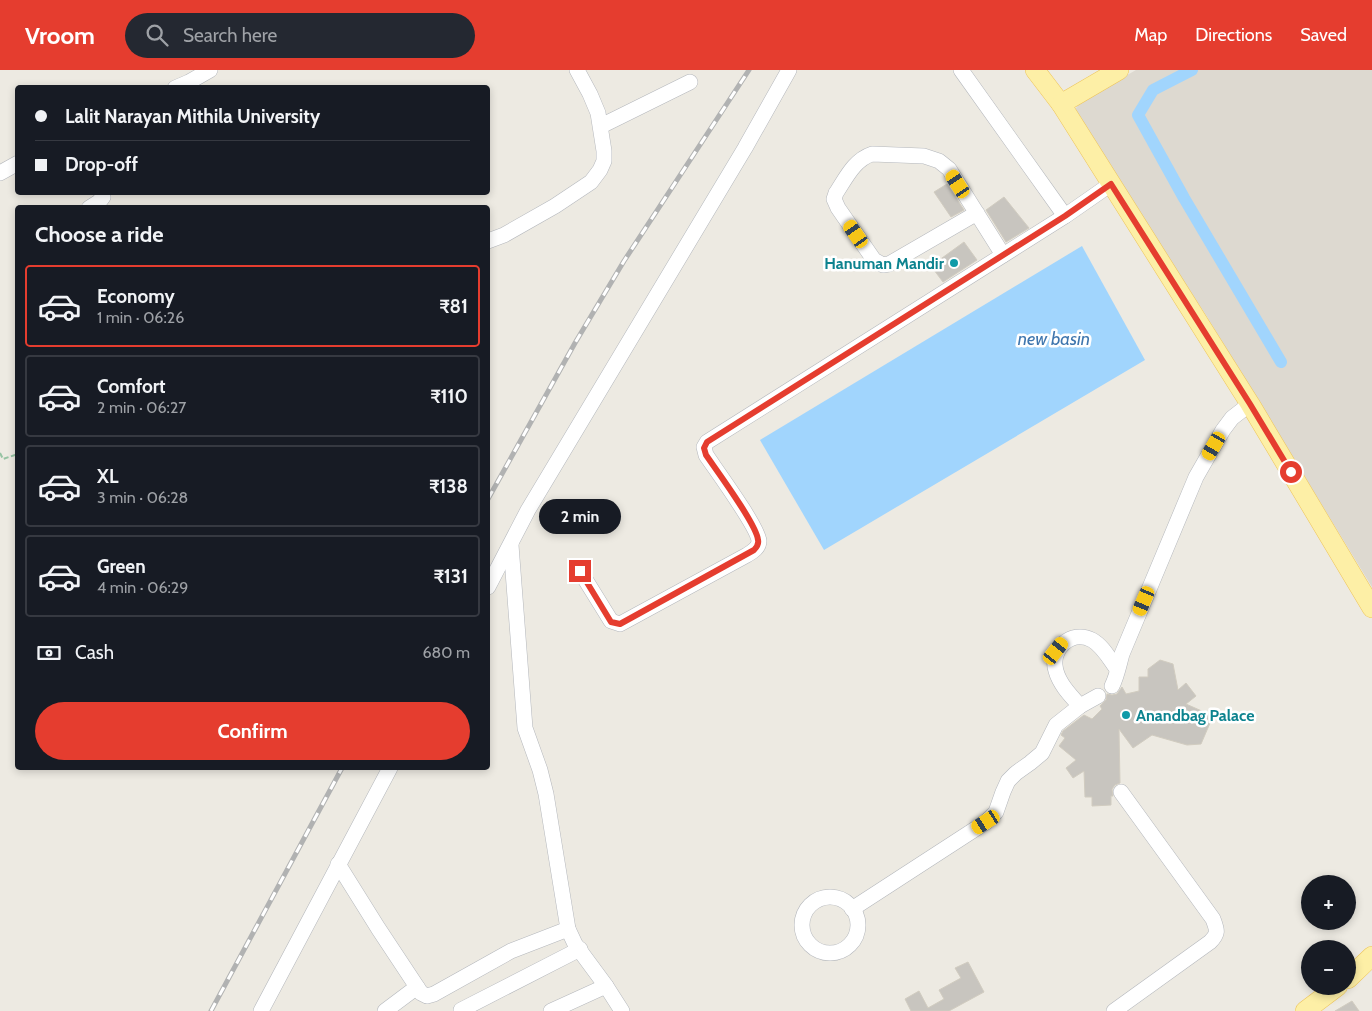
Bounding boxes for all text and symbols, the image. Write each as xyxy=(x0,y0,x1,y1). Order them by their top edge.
search box xyxy=(125,13,475,58)
text: Vroom xyxy=(25,21,95,50)
icon: search xyxy=(143,21,171,49)
text: Search here xyxy=(183,24,277,47)
text: Map xyxy=(1134,24,1167,46)
text: Directions xyxy=(1195,24,1272,46)
text: Saved xyxy=(1300,24,1347,46)
text: Lalit Narayan Mithila University xyxy=(65,105,320,128)
text: Drop-off xyxy=(65,153,138,176)
car xyxy=(943,167,972,201)
car xyxy=(841,217,870,251)
text: Choose a ride xyxy=(35,221,164,248)
place label: Hanuman Mandir xyxy=(824,254,945,273)
marker: Hanuman Mandir xyxy=(948,257,960,269)
icon: car xyxy=(37,284,82,329)
text: Economy xyxy=(97,285,175,308)
text: ₹81 xyxy=(439,295,468,318)
text: 1 min · 06:26 xyxy=(97,308,184,327)
water label: new basin xyxy=(1018,328,1090,350)
icon: car xyxy=(37,374,82,419)
text: Comfort xyxy=(97,375,166,398)
text: ₹110 xyxy=(430,385,468,408)
text: 2 min · 06:27 xyxy=(97,398,186,417)
car xyxy=(1200,429,1227,463)
route start xyxy=(1280,461,1302,483)
icon: car xyxy=(37,464,82,509)
text: XL xyxy=(97,465,118,488)
text: ₹138 xyxy=(429,475,468,498)
text: 3 min · 06:28 xyxy=(97,488,188,507)
callout: 2 min xyxy=(539,498,621,534)
text: 2 min xyxy=(561,507,599,526)
icon: car xyxy=(37,554,82,599)
text: Green xyxy=(97,555,146,578)
route end xyxy=(569,560,591,582)
text: ₹131 xyxy=(433,565,468,588)
text: 4 min · 06:29 xyxy=(97,578,188,597)
car xyxy=(1131,584,1156,618)
car xyxy=(1040,635,1071,667)
icon: cash xyxy=(35,639,63,667)
text: Cash xyxy=(75,641,114,664)
text: 680 m xyxy=(422,643,470,662)
button: Confirm xyxy=(35,702,470,760)
place label: Anandbag Palace xyxy=(1136,706,1254,725)
marker: Anandbag Palace xyxy=(1120,709,1132,721)
car xyxy=(969,808,1002,836)
map controls xyxy=(1301,875,1356,995)
button: + xyxy=(1301,875,1356,930)
button: − xyxy=(1301,940,1356,995)

